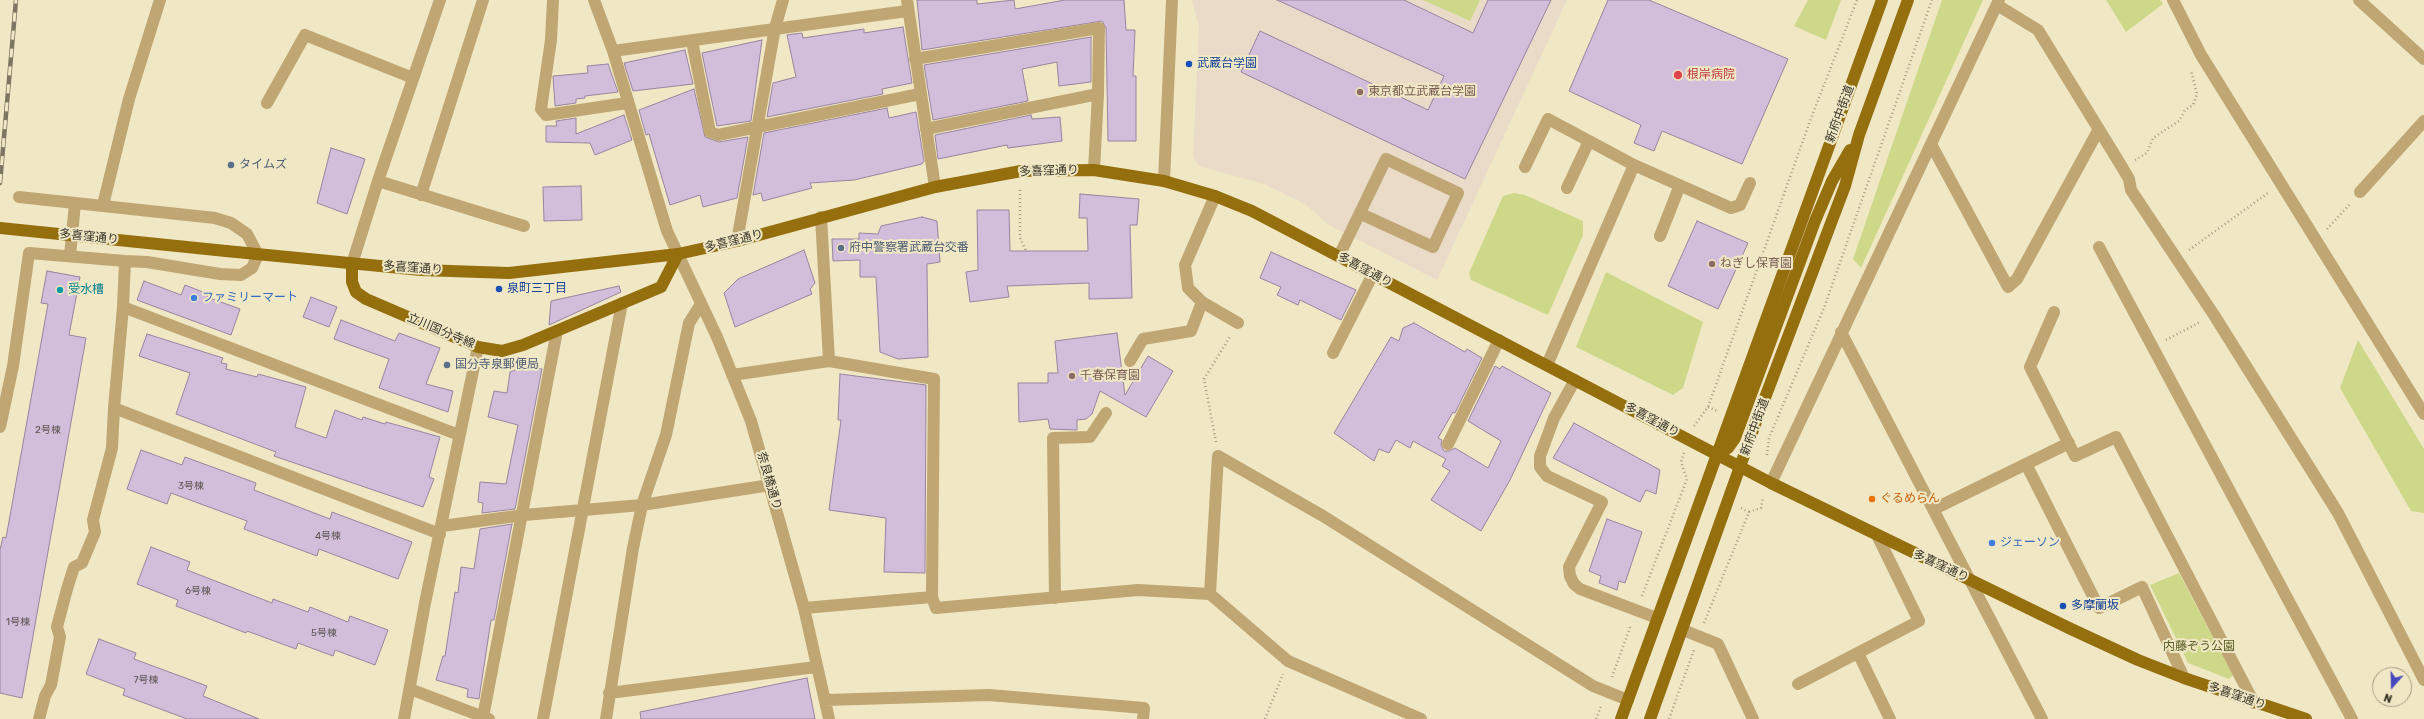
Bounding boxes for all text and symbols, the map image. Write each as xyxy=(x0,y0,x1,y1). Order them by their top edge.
place label: 武蔵台学園 xyxy=(1197,57,1257,71)
marker: 武蔵台学園 xyxy=(1184,59,1194,69)
place label: 根岸病院 xyxy=(1687,68,1735,82)
marker: 根岸病院 xyxy=(1672,69,1684,81)
street label: 新府中街道 xyxy=(1823,83,1857,145)
place label: 東京都立武蔵台学園 xyxy=(1368,85,1476,99)
marker: 東京都立武蔵台学園 xyxy=(1355,87,1365,97)
place label: タイムズ xyxy=(239,158,287,172)
marker: タイムズ xyxy=(226,160,236,170)
street label: 多喜窪通り xyxy=(1019,163,1079,179)
street label: 多喜窪通り xyxy=(58,227,120,247)
street label: 多喜窪通り xyxy=(703,227,765,255)
place label: 府中警察署武蔵台交番 xyxy=(849,241,969,255)
marker: 府中警察署武蔵台交番 xyxy=(836,243,846,253)
street label: 多喜窪通り xyxy=(1335,250,1395,290)
place label: ねぎし保育園 xyxy=(1720,257,1792,271)
street label: 多喜窪通り xyxy=(383,259,443,277)
marker: ねぎし保育園 xyxy=(1707,259,1717,269)
place label: 泉町三丁目 xyxy=(507,282,567,296)
place label: 受水槽 xyxy=(68,283,104,297)
marker: 泉町三丁目 xyxy=(494,284,504,294)
marker: 受水槽 xyxy=(55,285,65,295)
place label: ファミリーマート xyxy=(202,291,298,305)
marker: ファミリーマート xyxy=(189,293,199,303)
street label: 立川国分寺線 xyxy=(405,310,477,352)
place label: 国分寺泉郵便局 xyxy=(455,358,539,372)
marker: 国分寺泉郵便局 xyxy=(442,360,452,370)
place label: 千春保育園 xyxy=(1080,369,1140,383)
marker: 千春保育園 xyxy=(1067,371,1077,381)
street label: 新府中街道 xyxy=(1738,396,1772,458)
street label: 多喜窪通り xyxy=(1622,400,1682,440)
house number: 2号棟 xyxy=(35,424,61,436)
street label: 奈良橋通り xyxy=(754,450,784,512)
house number: 3号棟 xyxy=(178,480,204,492)
place label: ぐるめらん xyxy=(1880,492,1940,506)
marker: ぐるめらん xyxy=(1867,494,1877,504)
house number: 4号棟 xyxy=(315,530,341,542)
place label: ジェーソン xyxy=(2000,536,2060,550)
marker: ジェーソン xyxy=(1987,538,1997,548)
street label: 多喜窪通り xyxy=(1911,547,1971,585)
house number: 6号棟 xyxy=(185,585,211,597)
place label: 多摩蘭坂 xyxy=(2071,599,2119,613)
marker: 多摩蘭坂 xyxy=(2058,601,2068,611)
house number: 1号棟 xyxy=(6,616,30,628)
house number: 5号棟 xyxy=(311,627,337,639)
park label: 内藤ぞう公園 xyxy=(2163,640,2235,654)
north arrow xyxy=(2372,667,2412,707)
house number: 7号棟 xyxy=(133,674,159,686)
street label: 多喜窪通り xyxy=(2206,679,2268,713)
text: N xyxy=(2382,690,2394,705)

